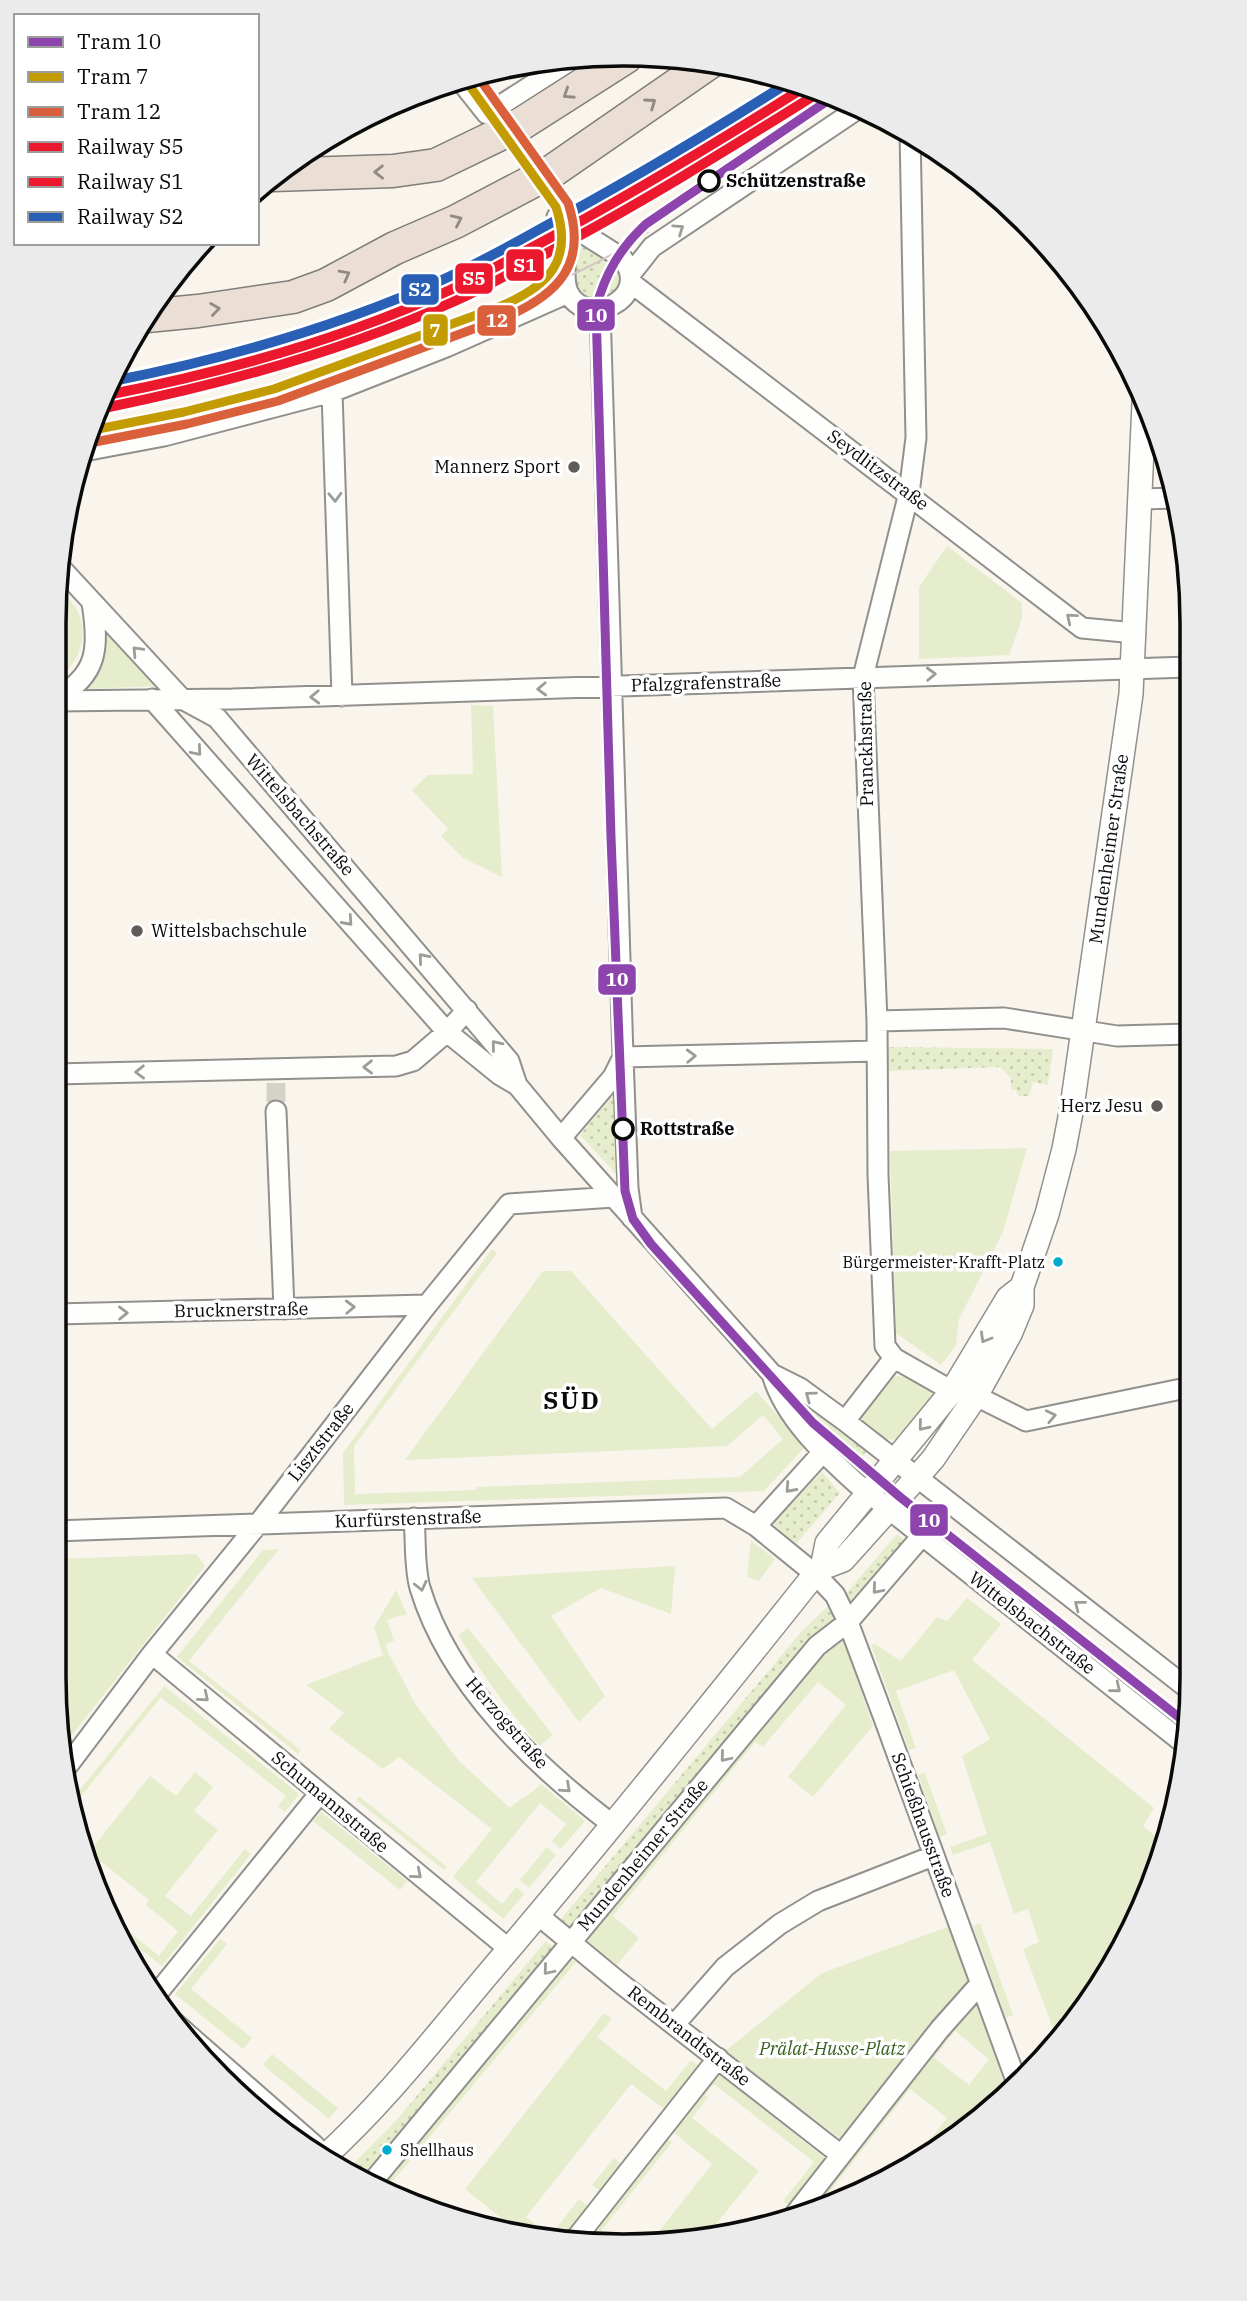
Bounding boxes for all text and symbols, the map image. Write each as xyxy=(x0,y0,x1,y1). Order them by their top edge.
legend xyxy=(14,14,259,245)
text: Tram 10 xyxy=(77,27,161,55)
text: Tram 7 xyxy=(77,62,149,90)
one-way arrow xyxy=(563,86,576,99)
text: Tram 12 xyxy=(77,97,161,125)
one-way arrow xyxy=(644,98,657,111)
text: Railway S5 xyxy=(77,132,184,160)
one-way arrow xyxy=(373,164,384,179)
text: Railway S1 xyxy=(77,167,184,195)
place label: Schützenstraße xyxy=(726,169,866,192)
marker: Schützenstraße xyxy=(698,170,720,192)
text: Railway S2 xyxy=(77,202,184,230)
one-way arrow xyxy=(450,214,462,228)
one-way arrow xyxy=(671,224,684,237)
line badge: S1 xyxy=(505,248,545,282)
text: S1 xyxy=(513,253,537,277)
line badge: S5 xyxy=(454,262,494,295)
text: S5 xyxy=(462,266,486,290)
one-way arrow xyxy=(338,270,350,283)
line badge: S2 xyxy=(400,273,440,306)
text: S2 xyxy=(408,277,432,301)
line badge: 10 xyxy=(576,298,616,332)
one-way arrow xyxy=(209,302,221,317)
text: 10 xyxy=(585,303,607,327)
line badge: 12 xyxy=(476,304,517,337)
text: 12 xyxy=(486,308,508,332)
line badge: 7 xyxy=(422,313,449,347)
text: 7 xyxy=(429,318,441,342)
street label: Seydlitzstraße xyxy=(823,424,934,515)
place label: Mannerz Sport xyxy=(434,455,560,478)
marker: Mannerz Sport xyxy=(566,459,582,475)
one-way arrow xyxy=(328,492,343,503)
one-way arrow xyxy=(1066,614,1079,626)
one-way arrow xyxy=(133,646,145,659)
one-way arrow xyxy=(926,667,937,682)
street label: Pfalzgrafenstraße xyxy=(630,668,782,697)
street label: Pranckhstraße xyxy=(853,681,878,807)
one-way arrow xyxy=(536,682,547,697)
one-way arrow xyxy=(309,689,320,704)
one-way arrow xyxy=(189,743,201,756)
street label: Wittelsbachstraße xyxy=(241,749,360,881)
street label: Mundenheimer Straße xyxy=(1084,752,1133,946)
one-way arrow xyxy=(340,913,352,926)
place label: Wittelsbachschule xyxy=(151,919,307,942)
marker: Wittelsbachschule xyxy=(129,923,145,939)
one-way arrow xyxy=(419,953,431,966)
line badge: 10 xyxy=(597,963,637,996)
text: 10 xyxy=(606,967,628,991)
one-way arrow xyxy=(492,1040,504,1053)
one-way arrow xyxy=(686,1048,697,1063)
one-way arrow xyxy=(362,1059,373,1074)
one-way arrow xyxy=(135,1065,146,1080)
place label: Herz Jesu xyxy=(1060,1094,1143,1117)
marker: Herz Jesu xyxy=(1149,1098,1165,1114)
place label: Rottstraße xyxy=(640,1117,735,1140)
marker: Rottstraße xyxy=(612,1118,634,1140)
place label: Bürgermeister-Krafft-Platz xyxy=(843,1252,1045,1272)
marker: Bürgermeister-Krafft-Platz xyxy=(1051,1255,1065,1269)
street label: Brucknerstraße xyxy=(174,1297,308,1322)
one-way arrow xyxy=(346,1299,356,1315)
one-way arrow xyxy=(118,1305,129,1320)
one-way arrow xyxy=(981,1330,994,1343)
district label: SÜD xyxy=(543,1384,601,1416)
one-way arrow xyxy=(805,1391,818,1404)
street label: Lisztstraße xyxy=(283,1397,359,1486)
one-way arrow xyxy=(1045,1410,1057,1425)
one-way arrow xyxy=(919,1419,932,1431)
one-way arrow xyxy=(785,1480,798,1493)
line badge: 10 xyxy=(909,1503,949,1537)
street label: Kurfürstenstraße xyxy=(334,1504,482,1533)
text: 10 xyxy=(918,1508,940,1532)
street label: Wittelsbachstraße xyxy=(964,1566,1100,1679)
one-way arrow xyxy=(413,1580,427,1592)
one-way arrow xyxy=(873,1581,885,1594)
one-way arrow xyxy=(1075,1600,1087,1613)
street label: Herzogstraße xyxy=(461,1672,554,1774)
one-way arrow xyxy=(1108,1680,1120,1693)
one-way arrow xyxy=(196,1689,209,1701)
street label: Schumannstraße xyxy=(267,1746,394,1857)
one-way arrow xyxy=(720,1749,733,1761)
street label: Schießhausstraße xyxy=(887,1749,960,1901)
street label: Mundenheimer Straße xyxy=(572,1774,713,1936)
one-way arrow xyxy=(558,1779,571,1792)
one-way arrow xyxy=(409,1866,422,1878)
one-way arrow xyxy=(544,1961,556,1974)
street label: Rembrandtstraße xyxy=(623,1980,755,2091)
park label: Prälat-Husse-Platz xyxy=(758,2037,906,2060)
place label: Shellhaus xyxy=(400,2140,474,2160)
marker: Shellhaus xyxy=(380,2143,394,2157)

